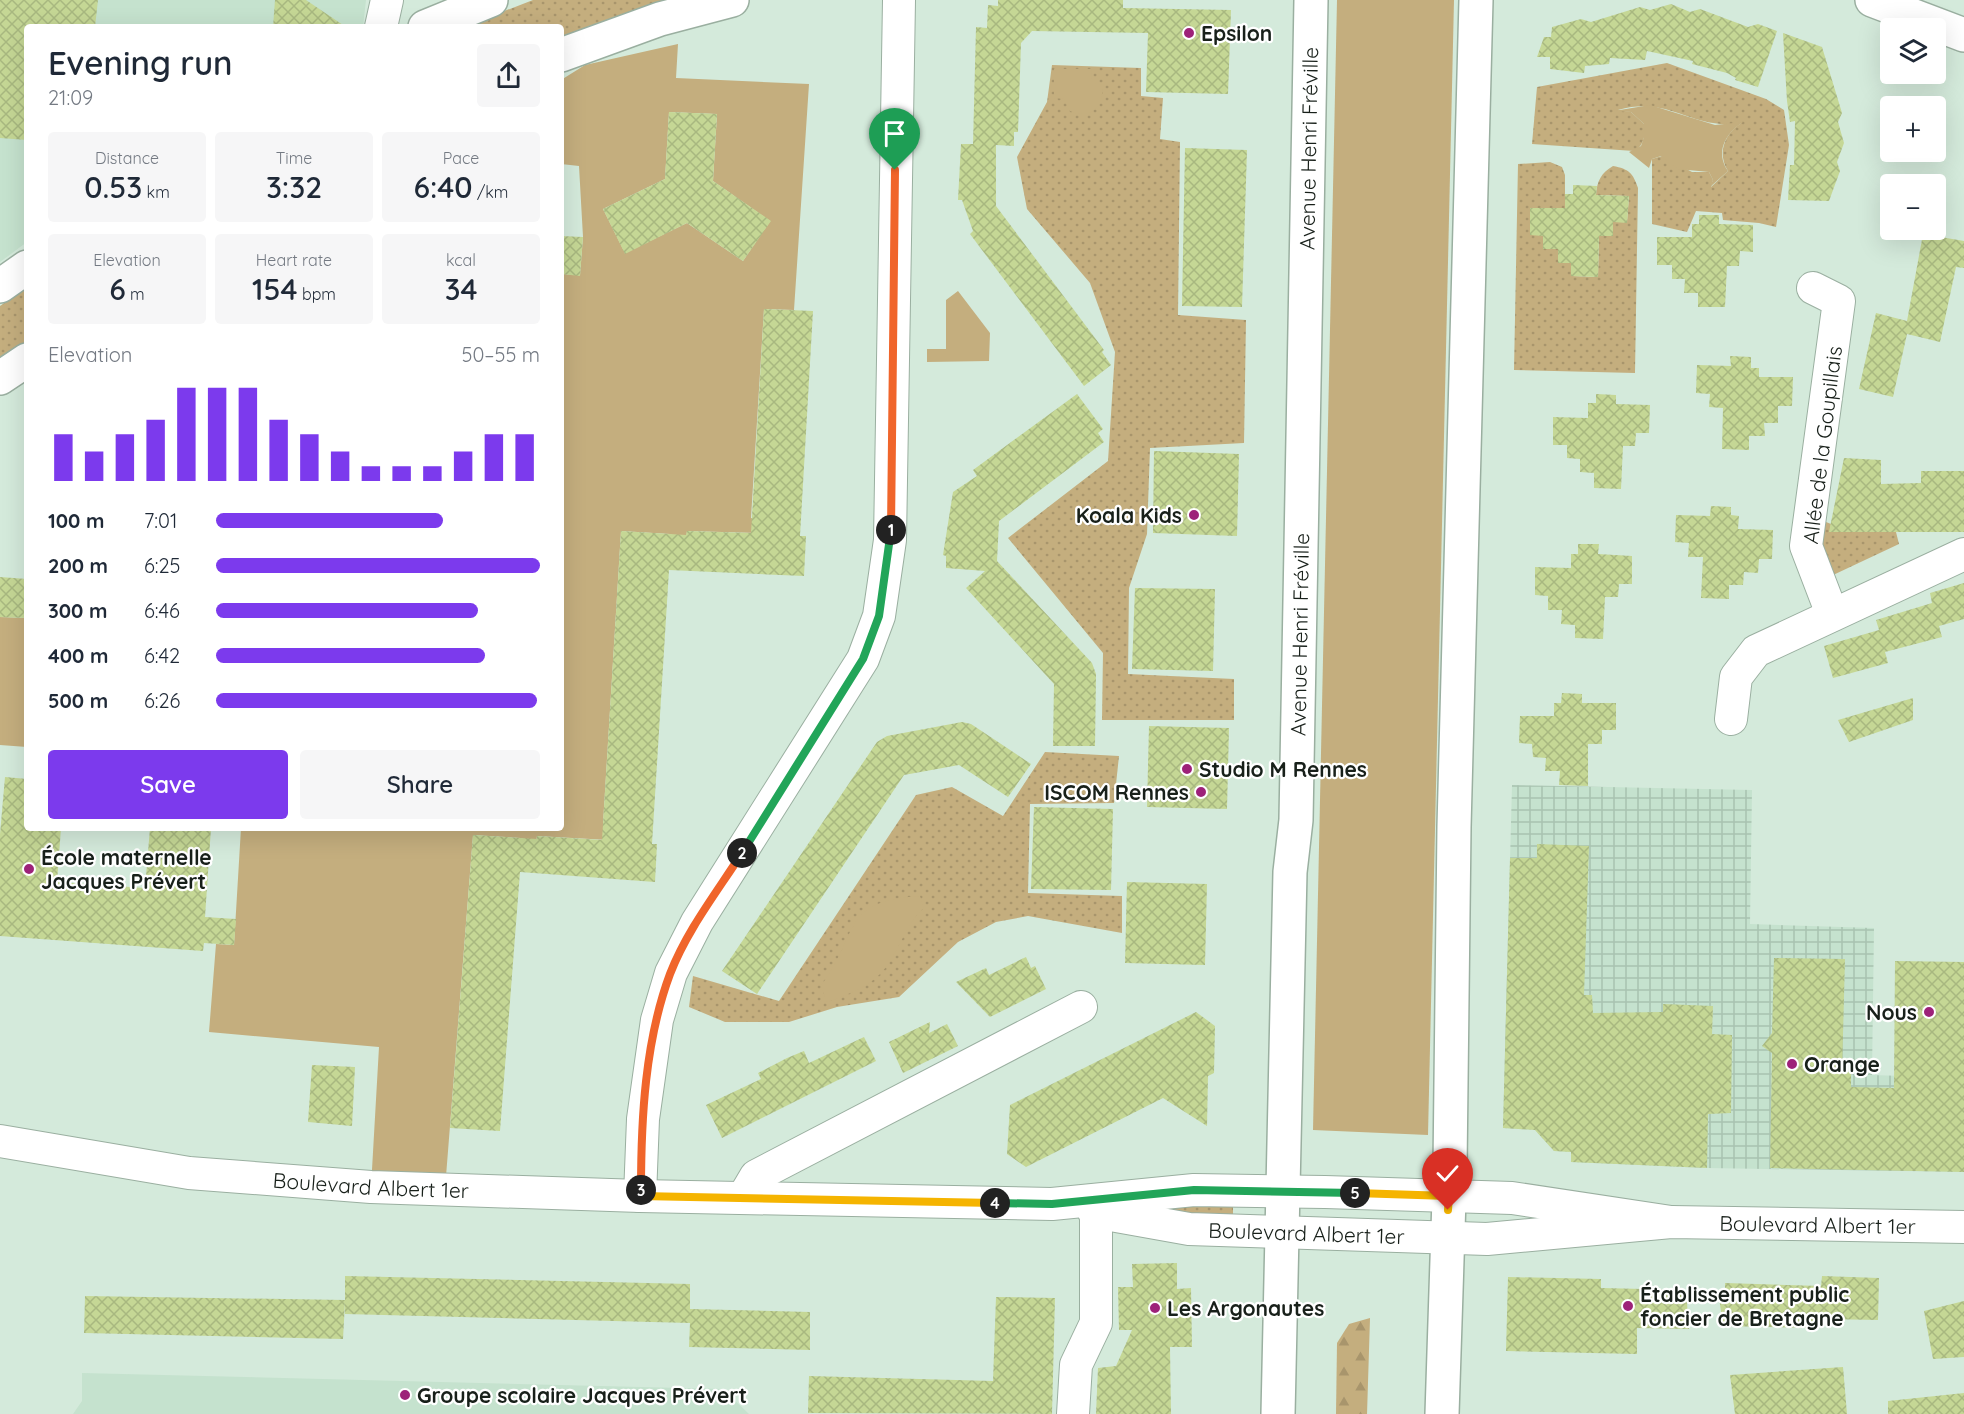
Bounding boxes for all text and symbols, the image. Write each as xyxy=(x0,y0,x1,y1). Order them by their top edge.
map controls xyxy=(1880,18,1946,240)
button: layers xyxy=(1880,18,1946,84)
place label: Epsilon xyxy=(1201,20,1272,46)
marker: Epsilon xyxy=(1182,26,1196,40)
text: Evening run xyxy=(48,42,233,83)
button: share xyxy=(477,44,540,107)
street label: Avenue Henri Fréville xyxy=(1293,47,1323,250)
text: 21:09 xyxy=(48,85,93,110)
button: + xyxy=(1880,96,1946,162)
pin xyxy=(869,108,920,170)
icon: arrive xyxy=(878,117,911,150)
text: Distance xyxy=(95,148,159,168)
text: Time xyxy=(276,148,312,168)
text: Pace xyxy=(443,148,479,168)
text: 0.53 xyxy=(84,168,142,206)
text: 3:32 xyxy=(266,168,322,206)
text: 6:40 xyxy=(414,168,473,206)
button: − xyxy=(1880,174,1946,240)
text: km xyxy=(142,182,170,202)
text: /km xyxy=(473,182,508,202)
text: Elevation xyxy=(93,250,161,270)
text: Heart rate xyxy=(256,250,332,270)
text: kcal xyxy=(446,250,476,270)
text: 6 xyxy=(109,270,126,308)
text: 154 xyxy=(252,270,298,308)
text: 34 xyxy=(444,270,478,308)
text: m xyxy=(126,284,145,304)
text: bpm xyxy=(298,284,336,304)
text: Elevation xyxy=(48,342,132,367)
text: 50–55 m xyxy=(462,342,540,367)
street label: Allée de la Goupillais xyxy=(1797,345,1847,545)
place label: Koala Kids xyxy=(1076,502,1182,528)
text: 100 m xyxy=(48,508,104,533)
text: 7:01 xyxy=(144,508,177,533)
marker: Koala Kids xyxy=(1187,508,1201,522)
pin: 1 xyxy=(876,515,906,545)
text: 1 xyxy=(888,520,894,540)
street label: Avenue Henri Fréville xyxy=(1285,533,1314,736)
text: 200 m xyxy=(48,553,108,578)
text: 6:25 xyxy=(144,553,180,578)
text: 300 m xyxy=(48,598,107,623)
text: 6:46 xyxy=(144,598,180,623)
text: 400 m xyxy=(48,643,108,668)
text: 6:42 xyxy=(144,643,180,668)
text: 500 m xyxy=(48,688,108,713)
text: 6:26 xyxy=(144,688,180,713)
button: Save xyxy=(48,750,288,819)
button: Share xyxy=(300,750,540,819)
place label: Studio M Rennes xyxy=(1199,756,1367,782)
marker: Studio M Rennes xyxy=(1180,762,1194,776)
place label: ISCOM Rennes xyxy=(1044,779,1189,805)
marker: ISCOM Rennes xyxy=(1194,785,1208,799)
pin: 2 xyxy=(727,838,757,868)
text: 2 xyxy=(737,843,747,863)
place label: École maternelle Jacques Prévert xyxy=(41,844,212,894)
marker: École maternelle Jacques Prévert xyxy=(22,862,36,876)
place label: Nous xyxy=(1866,999,1917,1025)
marker: Nous xyxy=(1922,1005,1936,1019)
place label: Orange xyxy=(1804,1051,1880,1077)
marker: Orange xyxy=(1785,1057,1799,1071)
pin xyxy=(1422,1148,1473,1210)
icon: check xyxy=(1431,1157,1464,1190)
street label: Boulevard Albert 1er xyxy=(272,1166,469,1203)
pin: 3 xyxy=(626,1175,656,1205)
pin: 5 xyxy=(1340,1178,1370,1208)
text: 3 xyxy=(637,1180,645,1200)
text: 5 xyxy=(1350,1183,1360,1203)
pin: 4 xyxy=(980,1188,1010,1218)
text: 4 xyxy=(990,1193,1000,1213)
street label: Boulevard Albert 1er xyxy=(1719,1210,1916,1239)
street label: Boulevard Albert 1er xyxy=(1208,1217,1405,1249)
place label: Établissement public foncier de Bretagne xyxy=(1640,1281,1849,1331)
place label: Les Argonautes xyxy=(1167,1295,1324,1321)
marker: Établissement public foncier de Bretagne xyxy=(1621,1299,1635,1313)
marker: Les Argonautes xyxy=(1148,1301,1162,1315)
place label: Groupe scolaire Jacques Prévert xyxy=(417,1382,747,1408)
marker: Groupe scolaire Jacques Prévert xyxy=(398,1388,412,1402)

